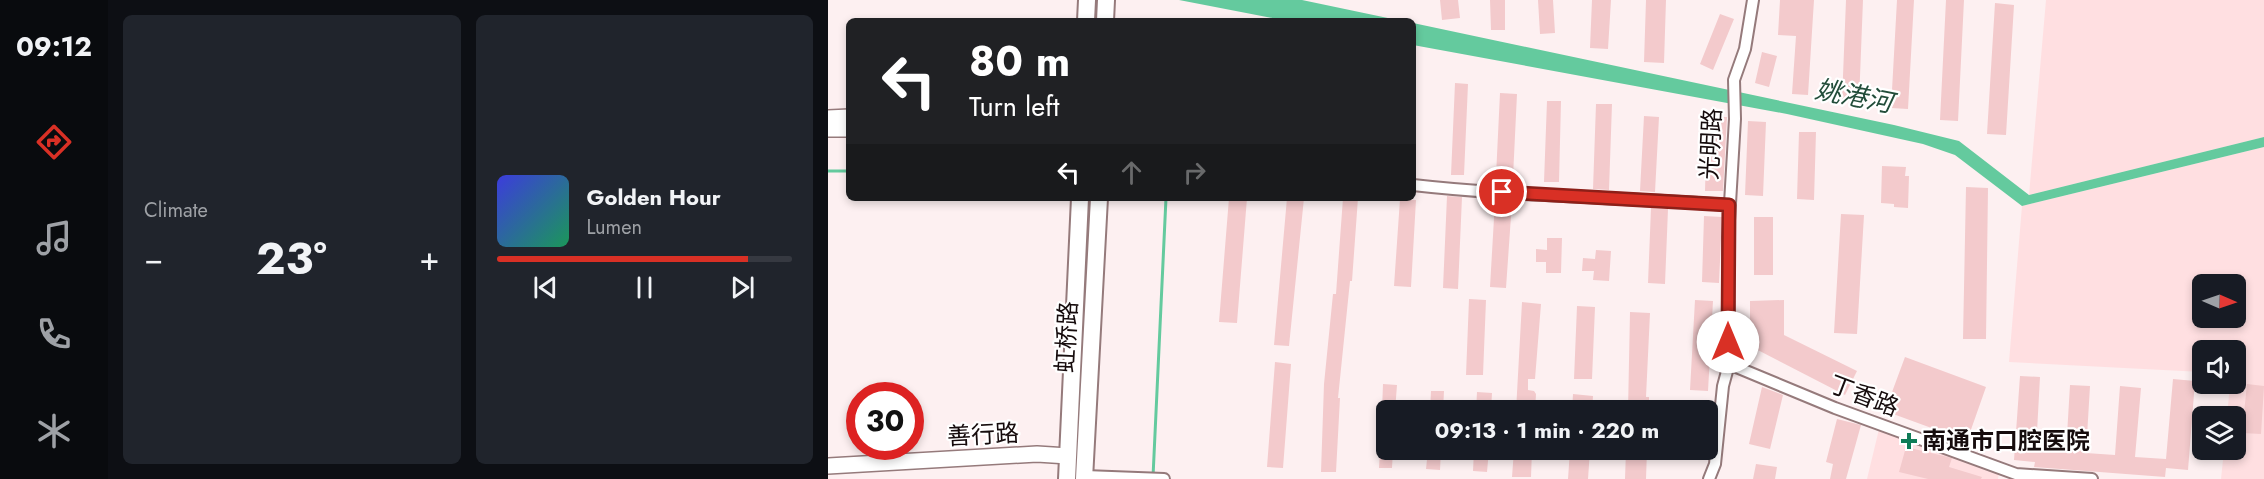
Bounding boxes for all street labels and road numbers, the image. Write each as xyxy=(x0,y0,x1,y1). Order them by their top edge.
street label: 光明路 xyxy=(1691,107,1730,181)
street label: 虹桥路 xyxy=(1047,300,1086,374)
street label: 丁香路 xyxy=(1824,366,1904,425)
street label: 善行路 xyxy=(946,415,1020,454)

